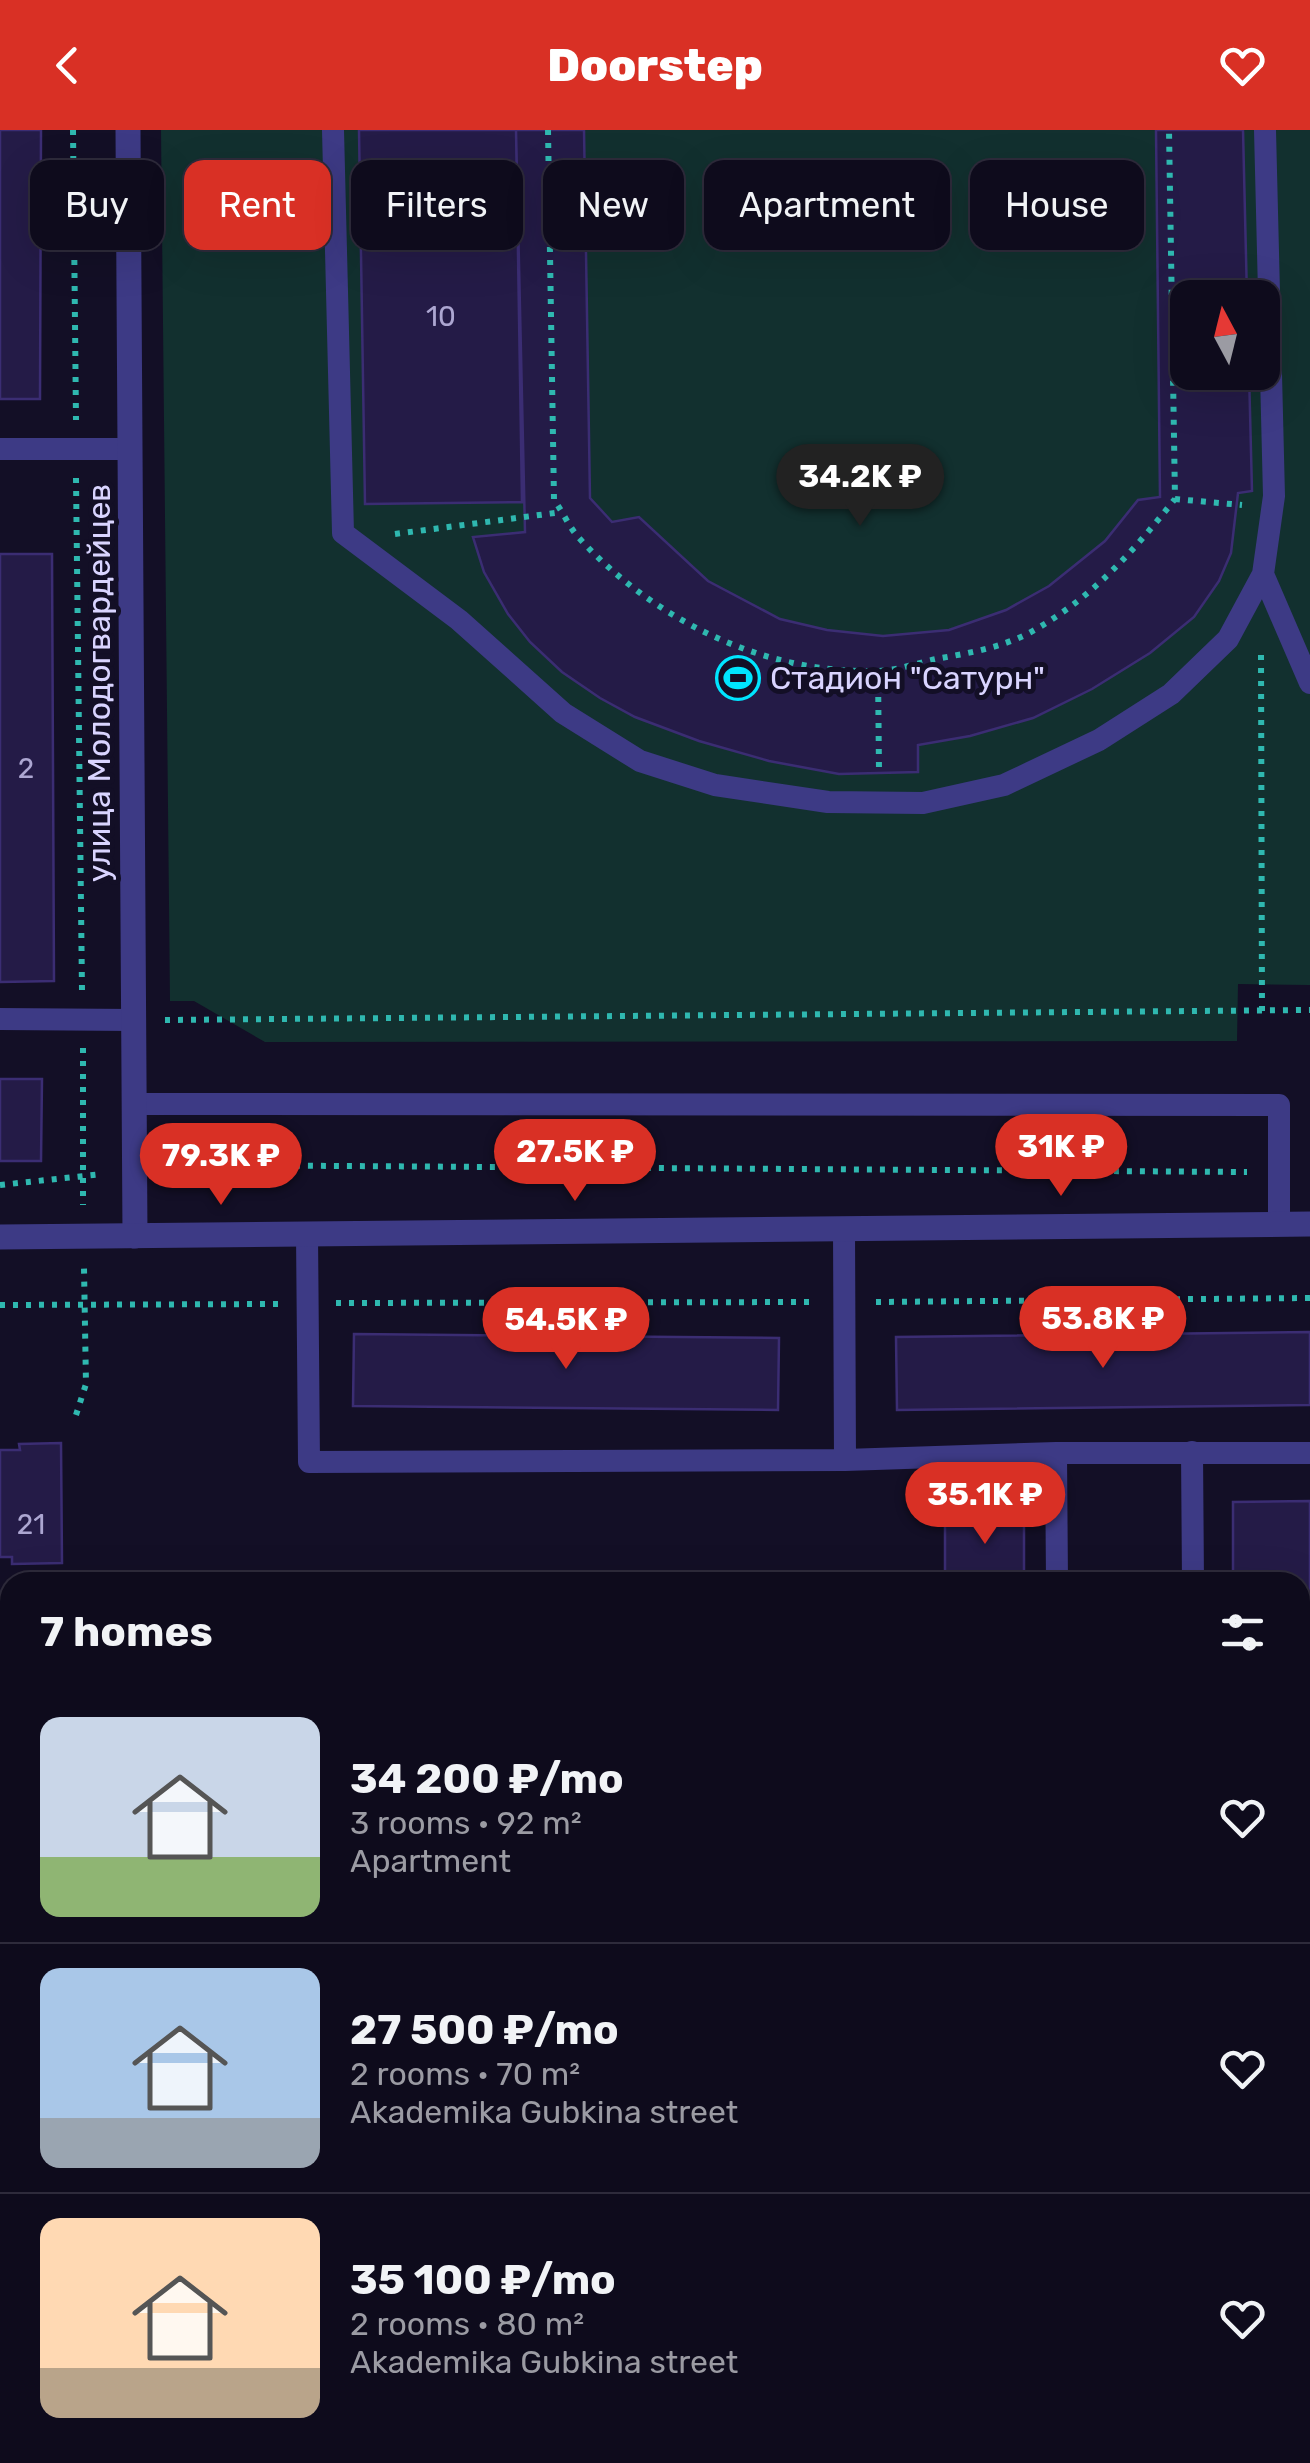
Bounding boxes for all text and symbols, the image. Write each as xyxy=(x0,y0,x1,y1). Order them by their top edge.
icon: back xyxy=(40,38,95,93)
icon: heart xyxy=(1215,38,1270,93)
text: Doorstep xyxy=(547,39,763,92)
chip: Buy xyxy=(30,160,164,250)
chip: Rent xyxy=(184,160,331,250)
chip: Filters xyxy=(351,160,523,250)
chip: New xyxy=(543,160,684,250)
chip: Apartment xyxy=(704,160,950,250)
chip: House xyxy=(970,160,1144,250)
north arrow xyxy=(1170,280,1280,390)
map controls xyxy=(1170,280,1280,390)
house number: 10 xyxy=(426,300,456,333)
pin: 34.2K ₽ xyxy=(768,444,952,529)
text: 34.2K ₽ xyxy=(798,457,922,495)
street label: улица Молодогвардейцев xyxy=(80,484,118,882)
sports icon: Стадион "Сатурн" xyxy=(715,655,761,701)
place label: Стадион "Сатурн" xyxy=(770,659,1045,697)
house number: 2 xyxy=(18,752,34,785)
pin: 31K ₽ xyxy=(991,1114,1131,1199)
pin: 27.5K ₽ xyxy=(483,1119,667,1204)
pin: 79.3K ₽ xyxy=(129,1123,313,1208)
text: 31K ₽ xyxy=(1017,1127,1105,1165)
text: 27.5K ₽ xyxy=(516,1132,634,1170)
text: 79.3K ₽ xyxy=(162,1136,280,1174)
pin: 53.8K ₽ xyxy=(1011,1286,1195,1371)
pin: 54.5K ₽ xyxy=(474,1287,658,1372)
text: 53.8K ₽ xyxy=(1041,1299,1165,1337)
text: 54.5K ₽ xyxy=(504,1300,628,1338)
pin: 35.1K ₽ xyxy=(893,1462,1077,1547)
text: 35.1K ₽ xyxy=(927,1475,1043,1513)
house number: 21 xyxy=(17,1508,45,1541)
icon: filters xyxy=(1215,1605,1270,1660)
text: 7 homes xyxy=(40,1607,213,1657)
text: 34 200 ₽/mo xyxy=(350,1754,624,1804)
icon: home xyxy=(120,1757,240,1877)
icon: heart xyxy=(1215,1790,1270,1845)
text: 3 rooms · 92 m² xyxy=(350,1804,582,1842)
text: Apartment xyxy=(350,1842,511,1880)
text: 27 500 ₽/mo xyxy=(350,2005,619,2055)
icon: home xyxy=(120,2008,240,2128)
icon: heart xyxy=(1215,2041,1270,2096)
text: 2 rooms · 70 m² xyxy=(350,2055,580,2093)
text: Akademika Gubkina street xyxy=(350,2093,738,2131)
text: 35 100 ₽/mo xyxy=(350,2255,616,2305)
icon: home xyxy=(120,2258,240,2378)
icon: heart xyxy=(1215,2291,1270,2346)
text: 2 rooms · 80 m² xyxy=(350,2305,584,2343)
text: Akademika Gubkina street xyxy=(350,2343,738,2381)

